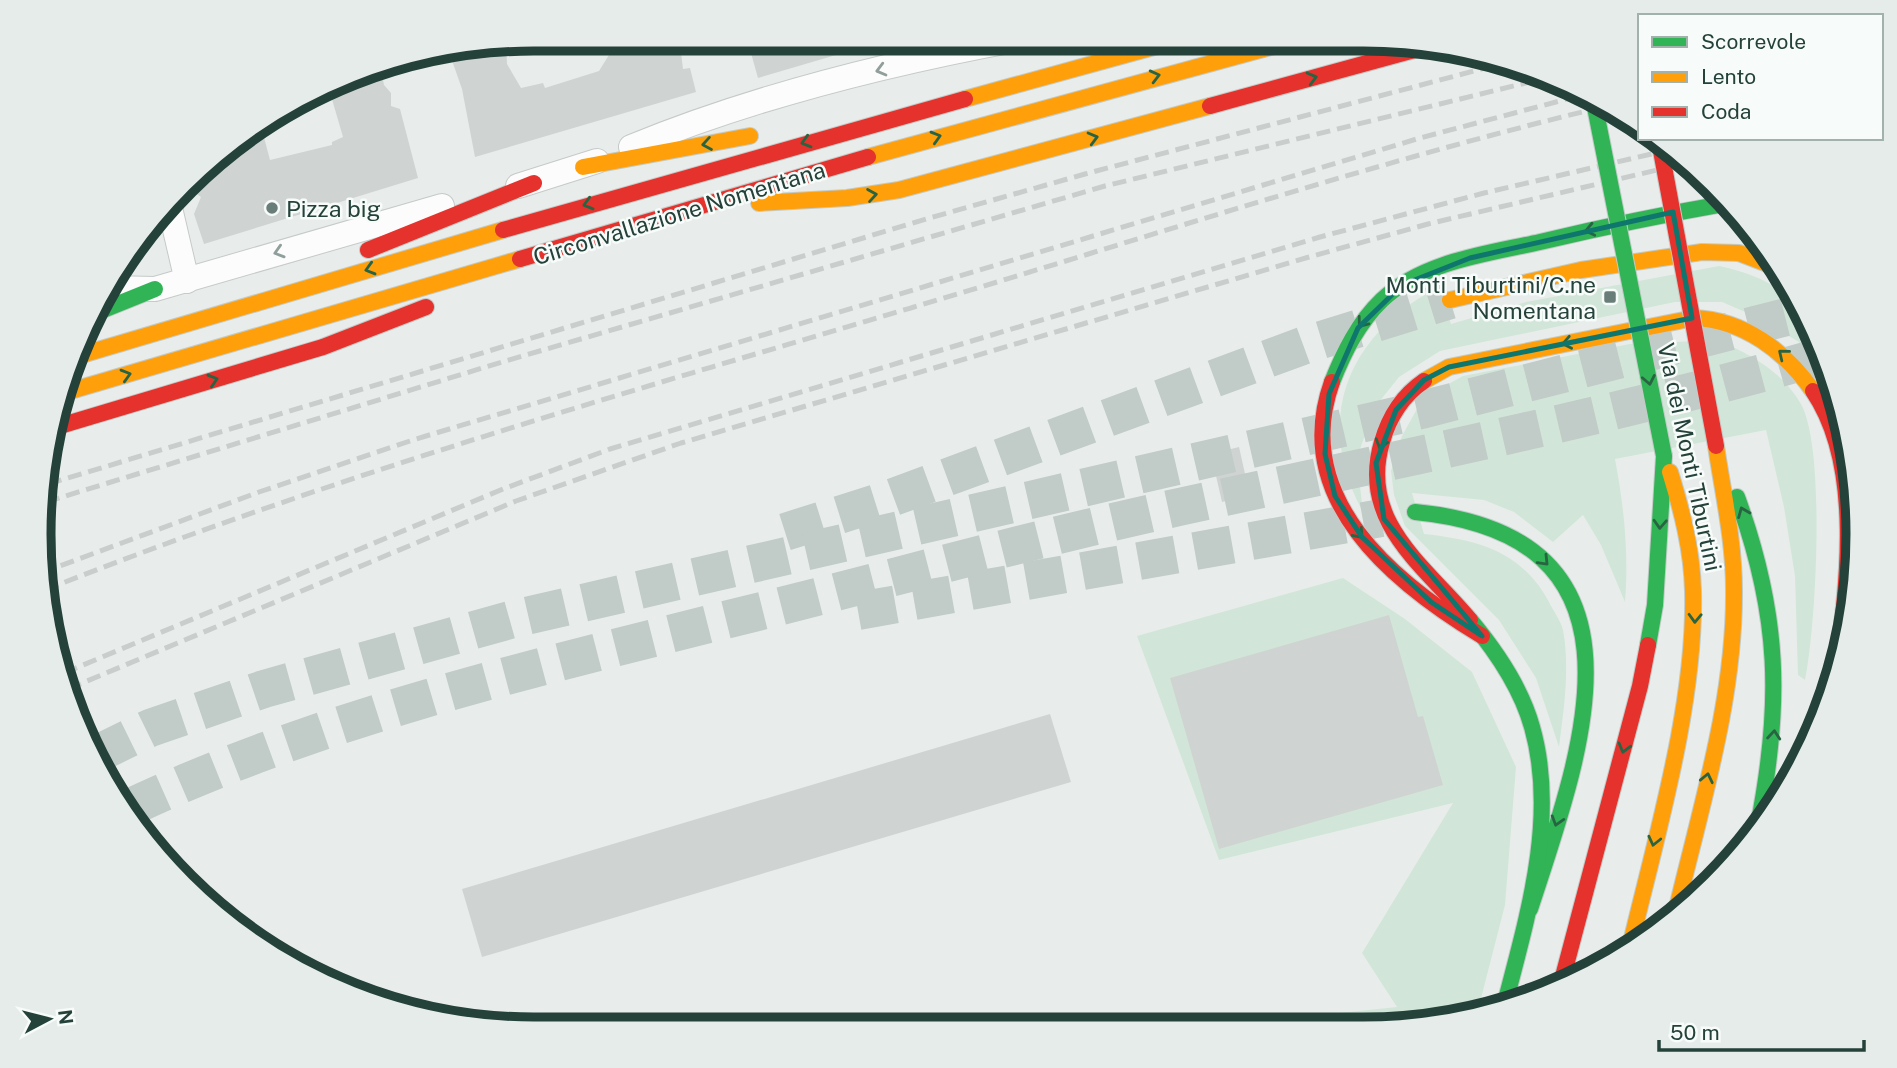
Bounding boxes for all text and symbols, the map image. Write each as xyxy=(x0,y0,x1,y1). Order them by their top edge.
legend xyxy=(1638,14,1883,140)
text: Scorrevole xyxy=(1701,29,1806,54)
one-way arrow xyxy=(875,62,887,76)
text: Lento xyxy=(1701,64,1756,89)
one-way arrow xyxy=(1149,70,1161,84)
one-way arrow xyxy=(1306,72,1318,87)
text: Coda xyxy=(1701,99,1751,124)
one-way arrow xyxy=(930,131,942,146)
one-way arrow xyxy=(1086,132,1098,146)
one-way arrow xyxy=(801,133,813,148)
one-way arrow xyxy=(701,136,713,151)
street label: Circonvallazione Nomentana xyxy=(530,156,828,270)
one-way arrow xyxy=(867,188,878,203)
place label: Pizza big xyxy=(286,195,381,222)
one-way arrow xyxy=(582,196,594,211)
marker: Pizza big xyxy=(264,200,280,216)
one-way arrow xyxy=(1584,222,1596,236)
one-way arrow xyxy=(273,244,285,258)
one-way arrow xyxy=(364,260,376,275)
place label: Monti Tiburtini/C.ne Nomentana xyxy=(1385,271,1596,324)
marker: Monti Tiburtini/C.ne Nomentana xyxy=(1602,289,1618,305)
one-way arrow xyxy=(1358,315,1371,328)
one-way arrow xyxy=(1561,335,1573,350)
street label: Via dei Monti Tiburtini xyxy=(1653,340,1727,574)
one-way arrow xyxy=(1778,350,1791,362)
one-way arrow xyxy=(120,369,132,384)
one-way arrow xyxy=(206,374,218,389)
one-way arrow xyxy=(1641,374,1656,386)
one-way arrow xyxy=(1374,438,1389,450)
one-way arrow xyxy=(1738,506,1752,518)
one-way arrow xyxy=(1653,519,1668,530)
one-way arrow xyxy=(1351,525,1363,538)
one-way arrow xyxy=(1535,553,1548,566)
one-way arrow xyxy=(1687,613,1702,624)
one-way arrow xyxy=(1766,729,1781,740)
one-way arrow xyxy=(1618,742,1632,754)
one-way arrow xyxy=(1698,772,1713,784)
one-way arrow xyxy=(1550,815,1565,827)
one-way arrow xyxy=(1647,835,1662,847)
north arrow xyxy=(14,984,84,1054)
text: N xyxy=(54,1008,78,1026)
scale bar xyxy=(1659,1009,1864,1052)
text: 50 m xyxy=(1670,1020,1720,1045)

